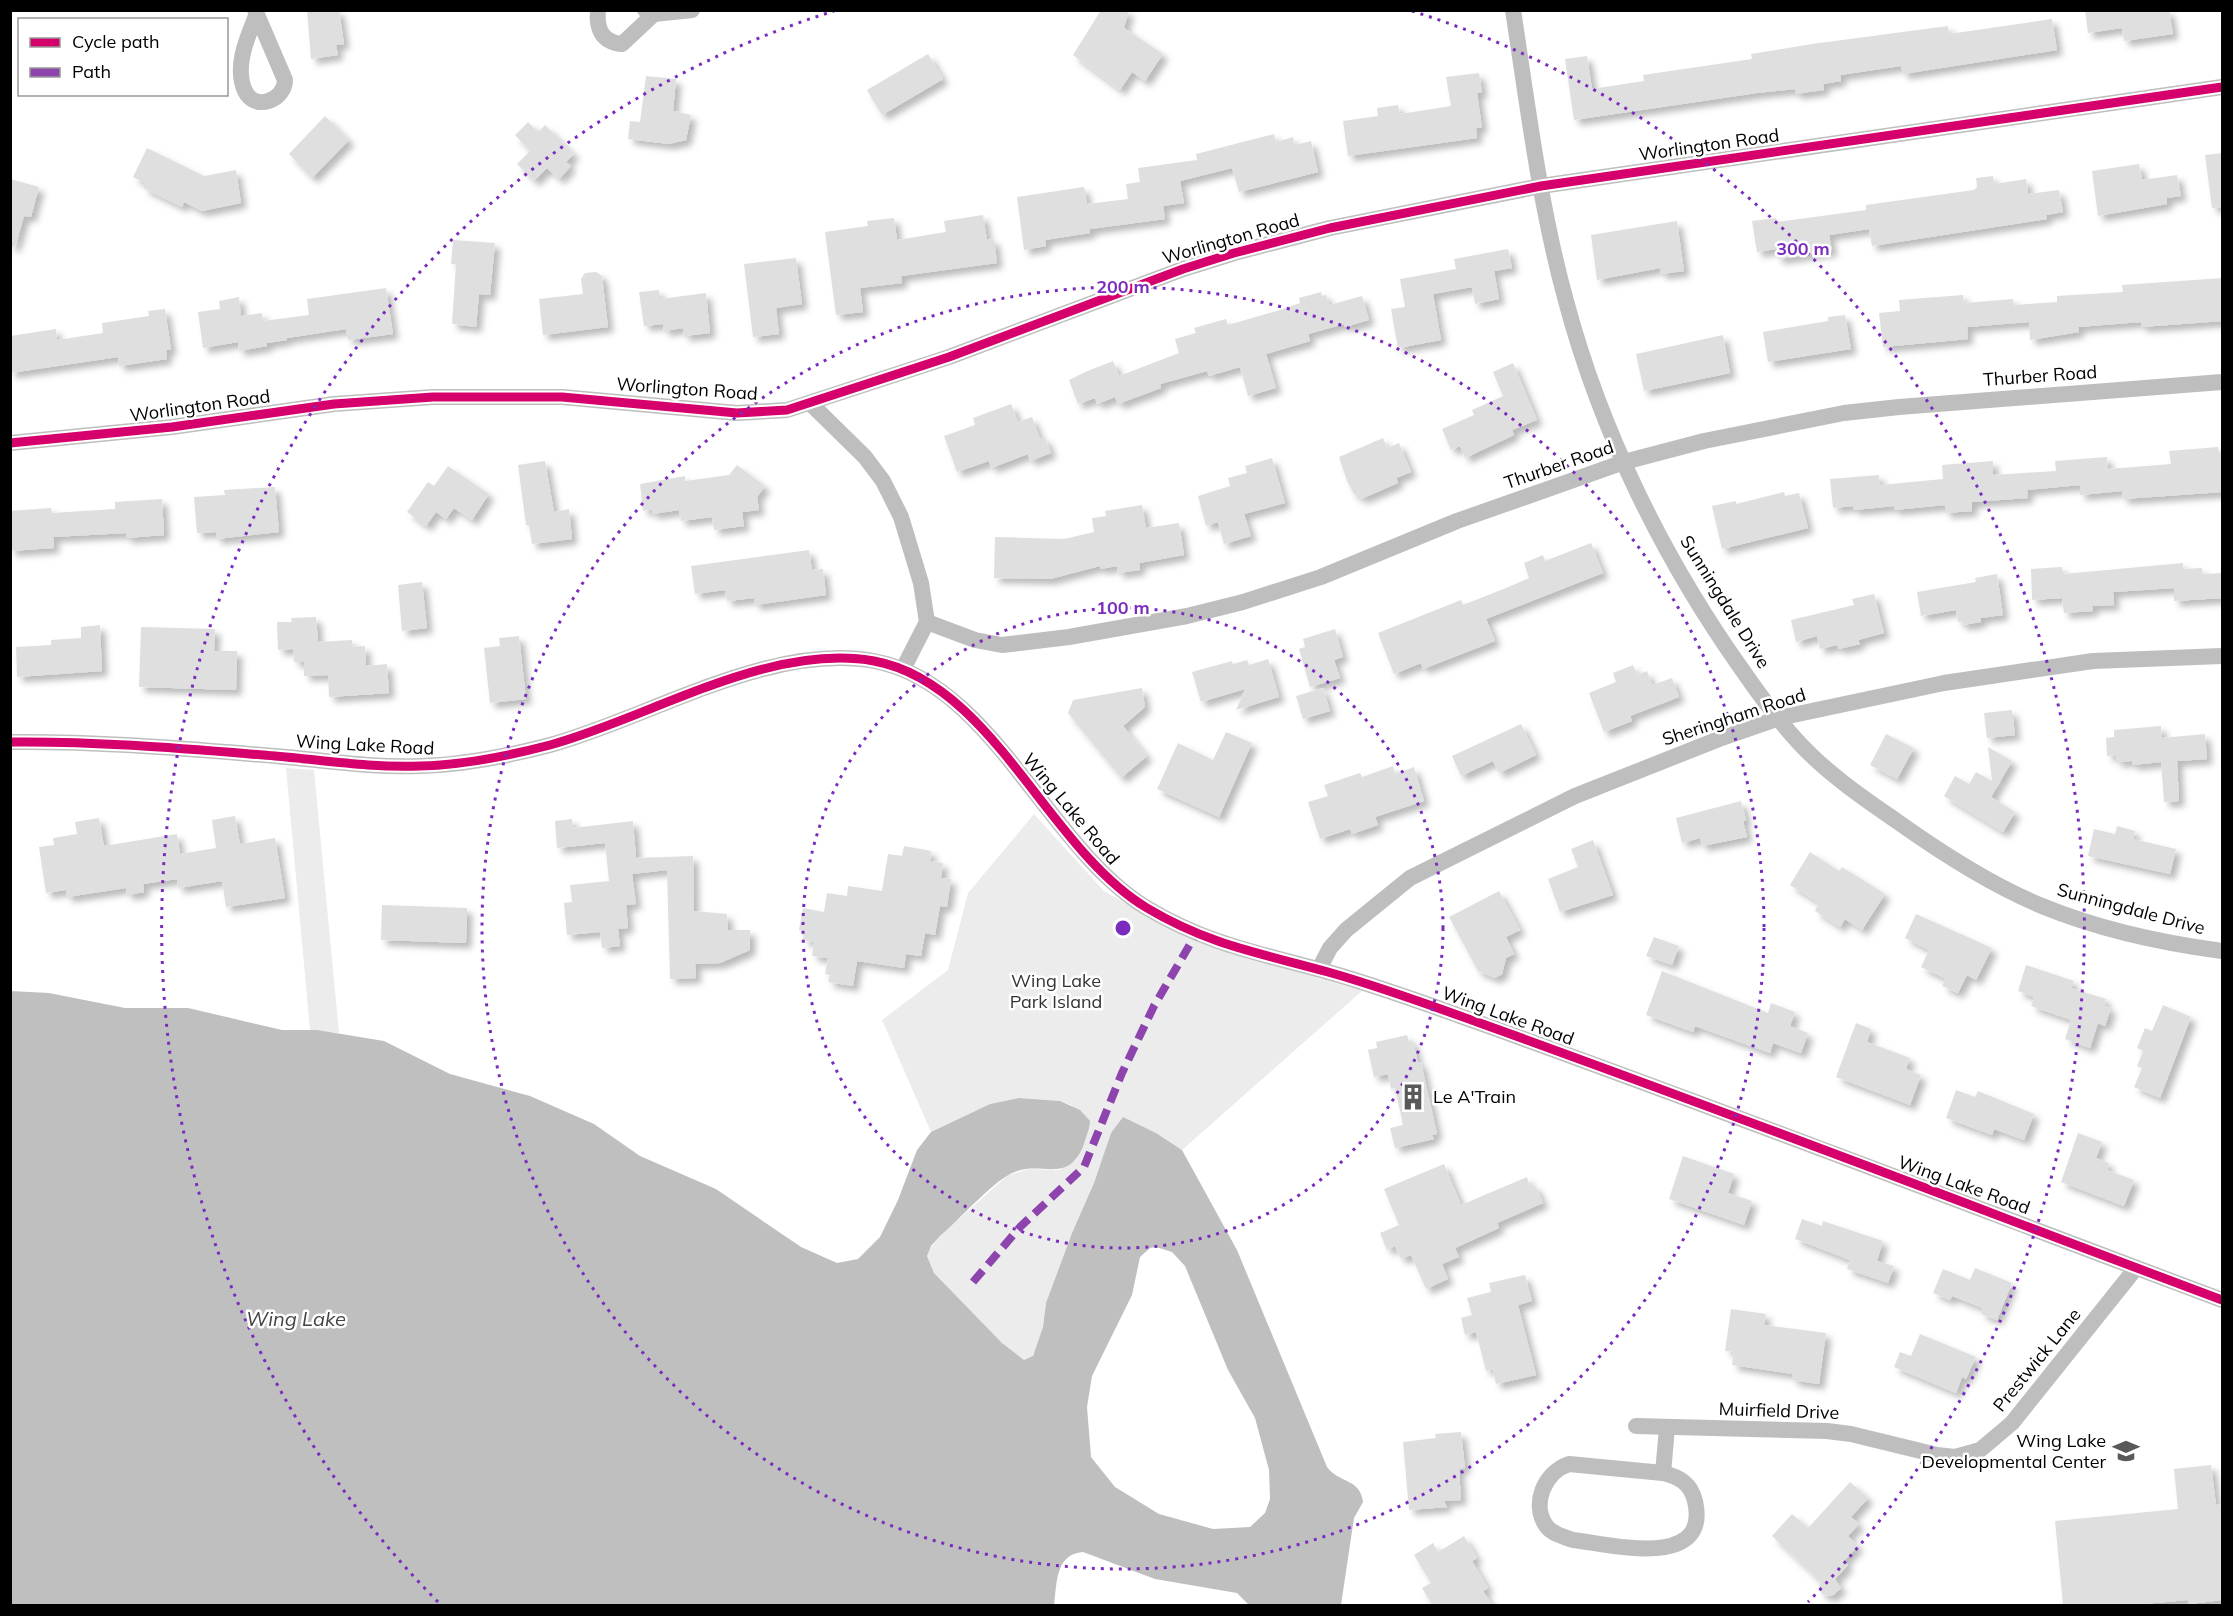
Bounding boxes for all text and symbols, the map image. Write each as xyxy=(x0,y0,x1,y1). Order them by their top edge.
legend xyxy=(18,18,228,96)
text: Cycle path xyxy=(72,30,159,53)
text: Path xyxy=(72,60,111,83)
street label: Worlington Road xyxy=(1637,123,1781,166)
street label: Worlington Road xyxy=(1160,208,1302,269)
text: 300 m xyxy=(1776,237,1830,260)
text: 200 m xyxy=(1096,275,1150,298)
street label: Thurber Road xyxy=(1982,360,2098,391)
street label: Worlington Road xyxy=(616,372,758,405)
street label: Worlington Road xyxy=(128,384,272,427)
street label: Thurber Road xyxy=(1501,435,1617,494)
street label: Sunningdale Drive xyxy=(1675,531,1776,672)
text: 100 m xyxy=(1096,596,1150,619)
street label: Sheringham Road xyxy=(1659,682,1809,751)
street label: Wing Lake Road xyxy=(295,729,435,760)
street label: Wing Lake Road xyxy=(1018,748,1125,869)
street label: Sunningdale Drive xyxy=(2055,878,2208,939)
centre of rings xyxy=(1113,918,1133,938)
park label: Wing Lake Park Island xyxy=(1010,969,1102,1013)
street label: Wing Lake Road xyxy=(1439,981,1577,1050)
building icon: Le A'Train xyxy=(1398,1082,1428,1112)
place label: Le A'Train xyxy=(1433,1085,1516,1108)
street label: Wing Lake Road xyxy=(1895,1150,2033,1219)
street label: Prestwick Lane xyxy=(1988,1303,2085,1416)
water label: Wing Lake xyxy=(246,1306,346,1331)
street label: Muirfield Drive xyxy=(1718,1397,1840,1424)
place label: Wing Lake Developmental Center xyxy=(1922,1429,2106,1473)
school or university icon: Wing Lake Developmental Center xyxy=(2111,1436,2141,1466)

